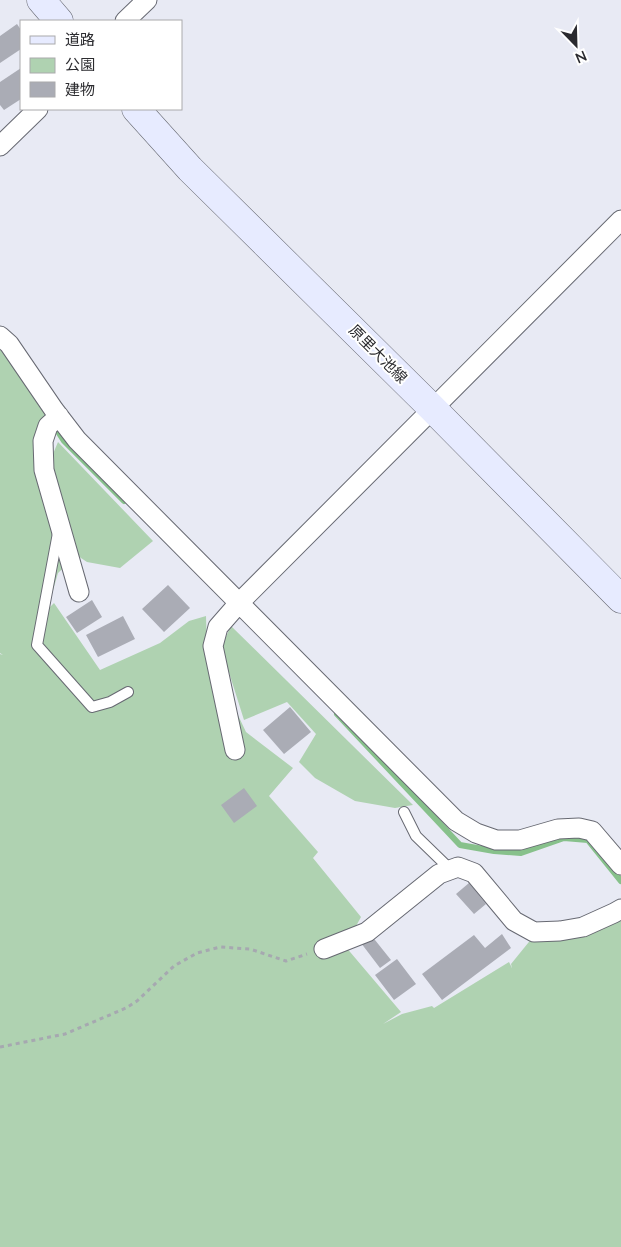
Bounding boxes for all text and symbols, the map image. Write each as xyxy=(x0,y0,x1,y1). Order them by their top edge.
legend xyxy=(20,20,182,110)
north arrow xyxy=(551,20,601,70)
text: 道路 xyxy=(65,30,95,48)
text: N xyxy=(573,47,590,67)
text: 公園 xyxy=(65,55,95,73)
text: 建物 xyxy=(65,80,95,98)
street label: 原里大池線 xyxy=(346,320,412,386)

